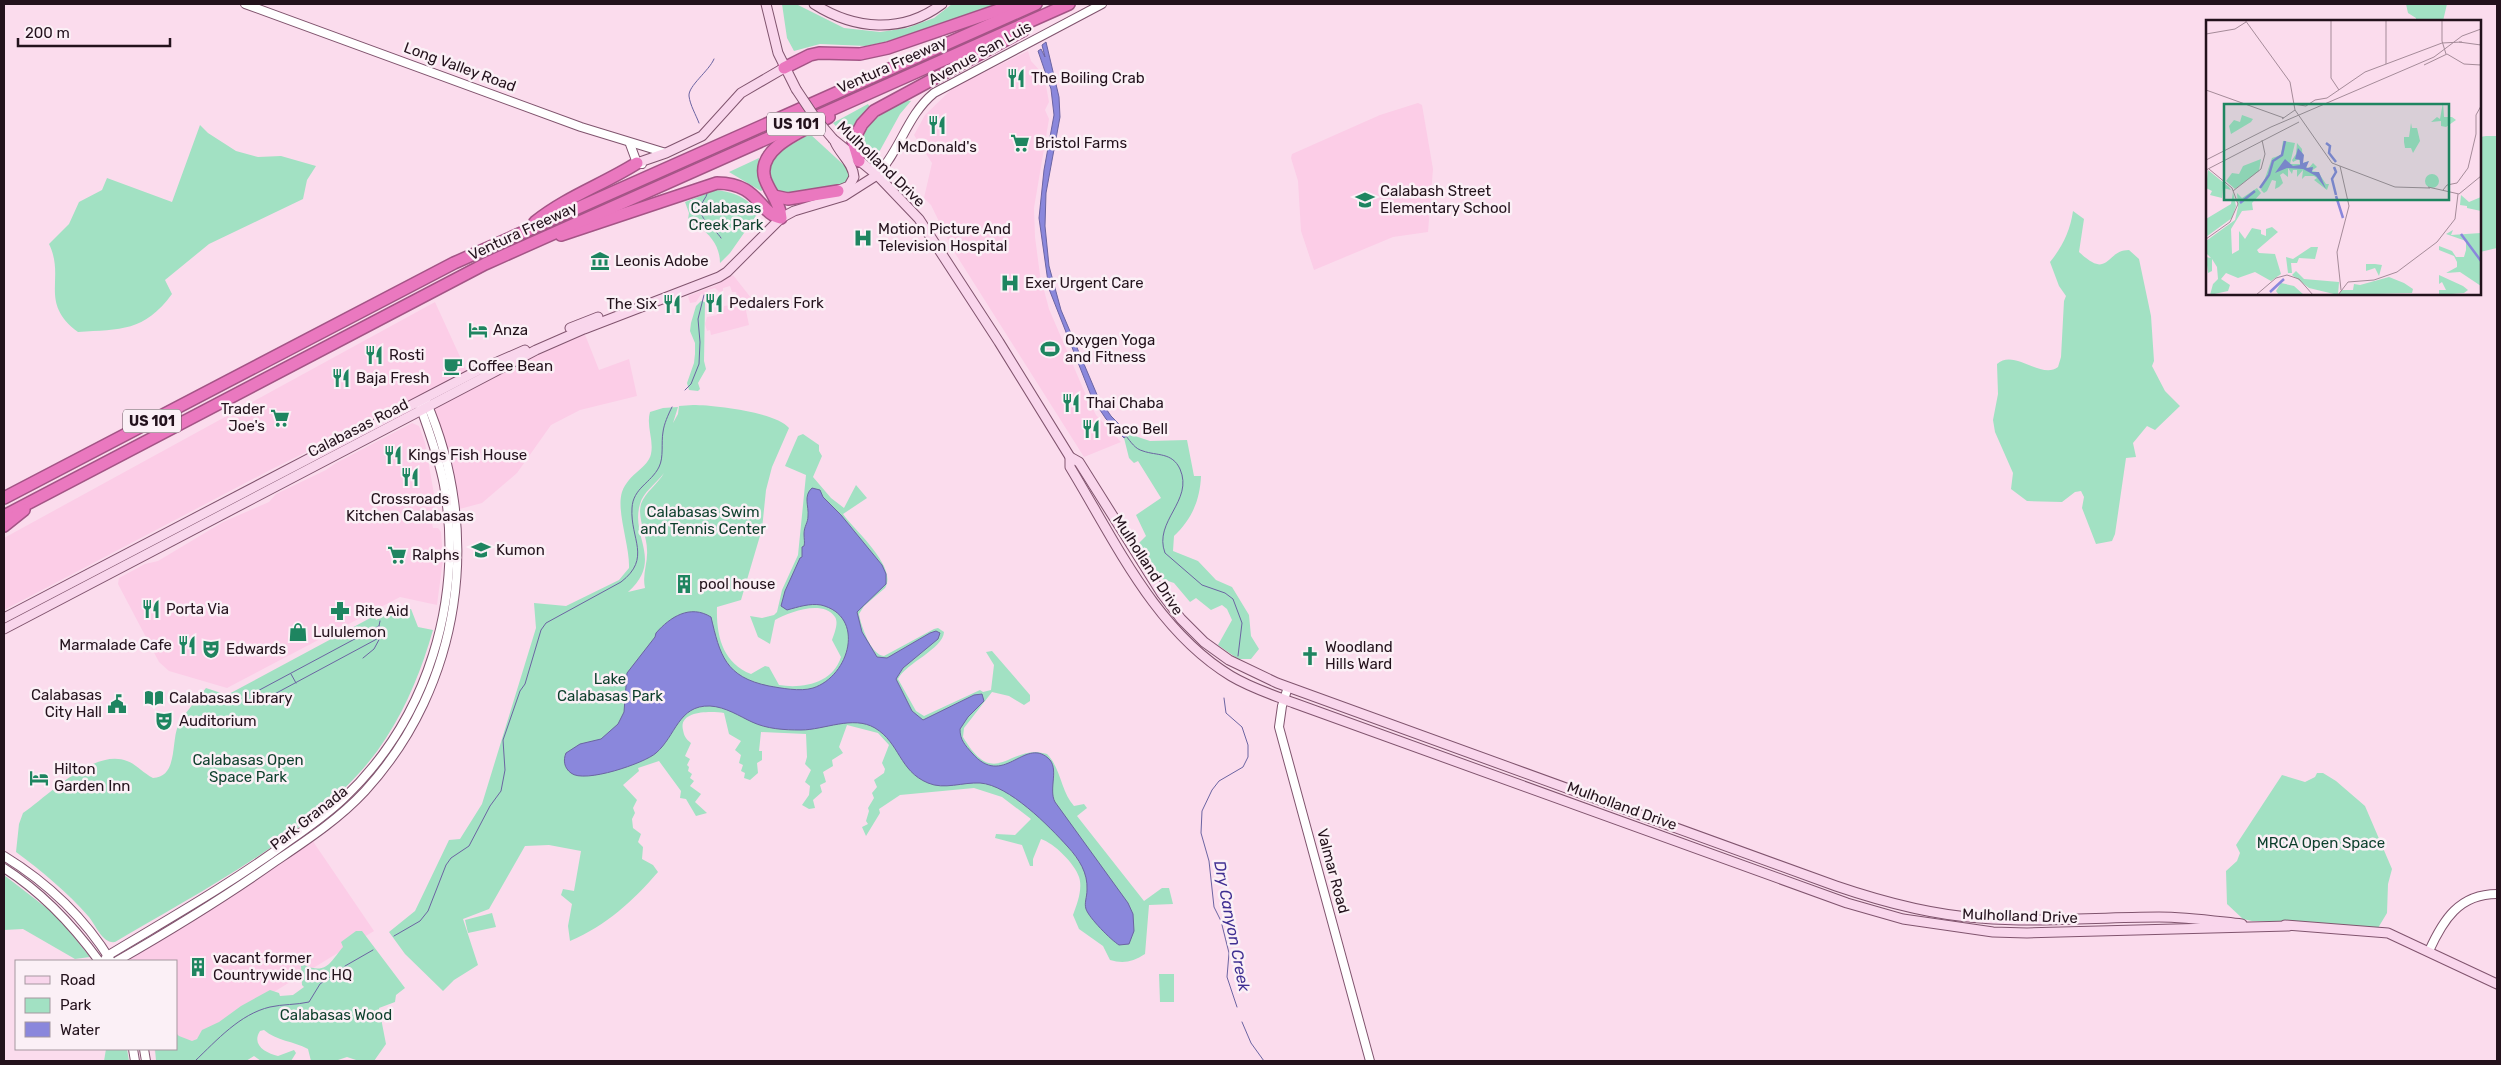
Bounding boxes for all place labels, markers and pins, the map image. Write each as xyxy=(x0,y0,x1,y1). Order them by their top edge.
restaurant icon: The Boiling Crab xyxy=(1005,67,1027,89)
place label: The Boiling Crab xyxy=(1031,69,1145,87)
restaurant icon: McDonald's xyxy=(926,114,948,136)
supermarket icon: Bristol Farms xyxy=(1009,132,1031,154)
place label: Bristol Farms xyxy=(1035,134,1127,152)
place label: McDonald's xyxy=(897,138,977,156)
place label: Calabash Street Elementary School xyxy=(1380,182,1511,217)
school or university icon: Calabash Street Elementary School xyxy=(1354,189,1376,211)
place label: Motion Picture And Television Hospital xyxy=(878,220,1011,255)
hospital icon: Motion Picture And Television Hospital xyxy=(852,227,874,249)
museum icon: Leonis Adobe xyxy=(589,250,611,272)
place label: Leonis Adobe xyxy=(615,252,709,270)
hospital icon: Exer Urgent Care xyxy=(999,272,1021,294)
place label: Exer Urgent Care xyxy=(1025,274,1144,292)
restaurant icon: Pedalers Fork xyxy=(703,292,725,314)
restaurant icon: The Six xyxy=(661,293,683,315)
place label: Pedalers Fork xyxy=(729,294,824,312)
place label: The Six xyxy=(606,295,657,313)
hotel icon: Anza xyxy=(467,319,489,341)
place label: Anza xyxy=(493,321,528,339)
place label: Oxygen Yoga and Fitness xyxy=(1065,331,1155,366)
sports icon: Oxygen Yoga and Fitness xyxy=(1039,338,1061,360)
restaurant icon: Rosti xyxy=(363,344,385,366)
place label: Rosti xyxy=(389,346,424,364)
cafe icon: Coffee Bean xyxy=(442,355,464,377)
place label: Coffee Bean xyxy=(468,357,553,375)
restaurant icon: Baja Fresh xyxy=(330,367,352,389)
place label: Baja Fresh xyxy=(356,369,430,387)
restaurant icon: Thai Chaba xyxy=(1060,392,1082,414)
place label: Thai Chaba xyxy=(1086,394,1164,412)
place label: Trader Joe's xyxy=(221,400,265,435)
supermarket icon: Trader Joe's xyxy=(269,407,291,429)
restaurant icon: Taco Bell xyxy=(1080,418,1102,440)
place label: Taco Bell xyxy=(1106,420,1168,438)
restaurant icon: Kings Fish House xyxy=(382,444,404,466)
place label: Kings Fish House xyxy=(408,446,527,464)
restaurant icon: Crossroads Kitchen Calabasas xyxy=(399,466,421,488)
place label: Crossroads Kitchen Calabasas xyxy=(346,490,474,525)
school or university icon: Kumon xyxy=(470,539,492,561)
place label: Kumon xyxy=(496,541,545,559)
supermarket icon: Ralphs xyxy=(386,544,408,566)
place label: Ralphs xyxy=(412,546,460,564)
building icon: pool house xyxy=(673,573,695,595)
place label: pool house xyxy=(699,575,775,593)
restaurant icon: Porta Via xyxy=(140,598,162,620)
place label: Porta Via xyxy=(166,600,229,618)
pharmacy icon: Rite Aid xyxy=(329,600,351,622)
place label: Rite Aid xyxy=(355,602,409,620)
shop icon: Lululemon xyxy=(287,621,309,643)
place label: Lululemon xyxy=(313,623,386,641)
restaurant icon: Marmalade Cafe xyxy=(176,634,198,656)
place label: Marmalade Cafe xyxy=(59,636,172,654)
theatre icon: Edwards xyxy=(200,638,222,660)
place label: Woodland Hills Ward xyxy=(1325,638,1393,673)
place label: Edwards xyxy=(226,640,286,658)
church icon: Woodland Hills Ward xyxy=(1299,645,1321,667)
place label: Calabasas City Hall xyxy=(31,686,102,721)
library icon: Calabasas Library xyxy=(143,687,165,709)
place label: Calabasas Library xyxy=(169,689,293,707)
public building icon: Calabasas City Hall xyxy=(106,693,128,715)
theatre icon: Auditorium xyxy=(153,710,175,732)
place label: Auditorium xyxy=(179,712,257,730)
place label: Hilton Garden Inn xyxy=(54,760,130,795)
hotel icon: Hilton Garden Inn xyxy=(28,767,50,789)
place label: vacant former Countrywide Inc HQ xyxy=(213,949,352,984)
building icon: vacant former Countrywide Inc HQ xyxy=(187,956,209,978)

